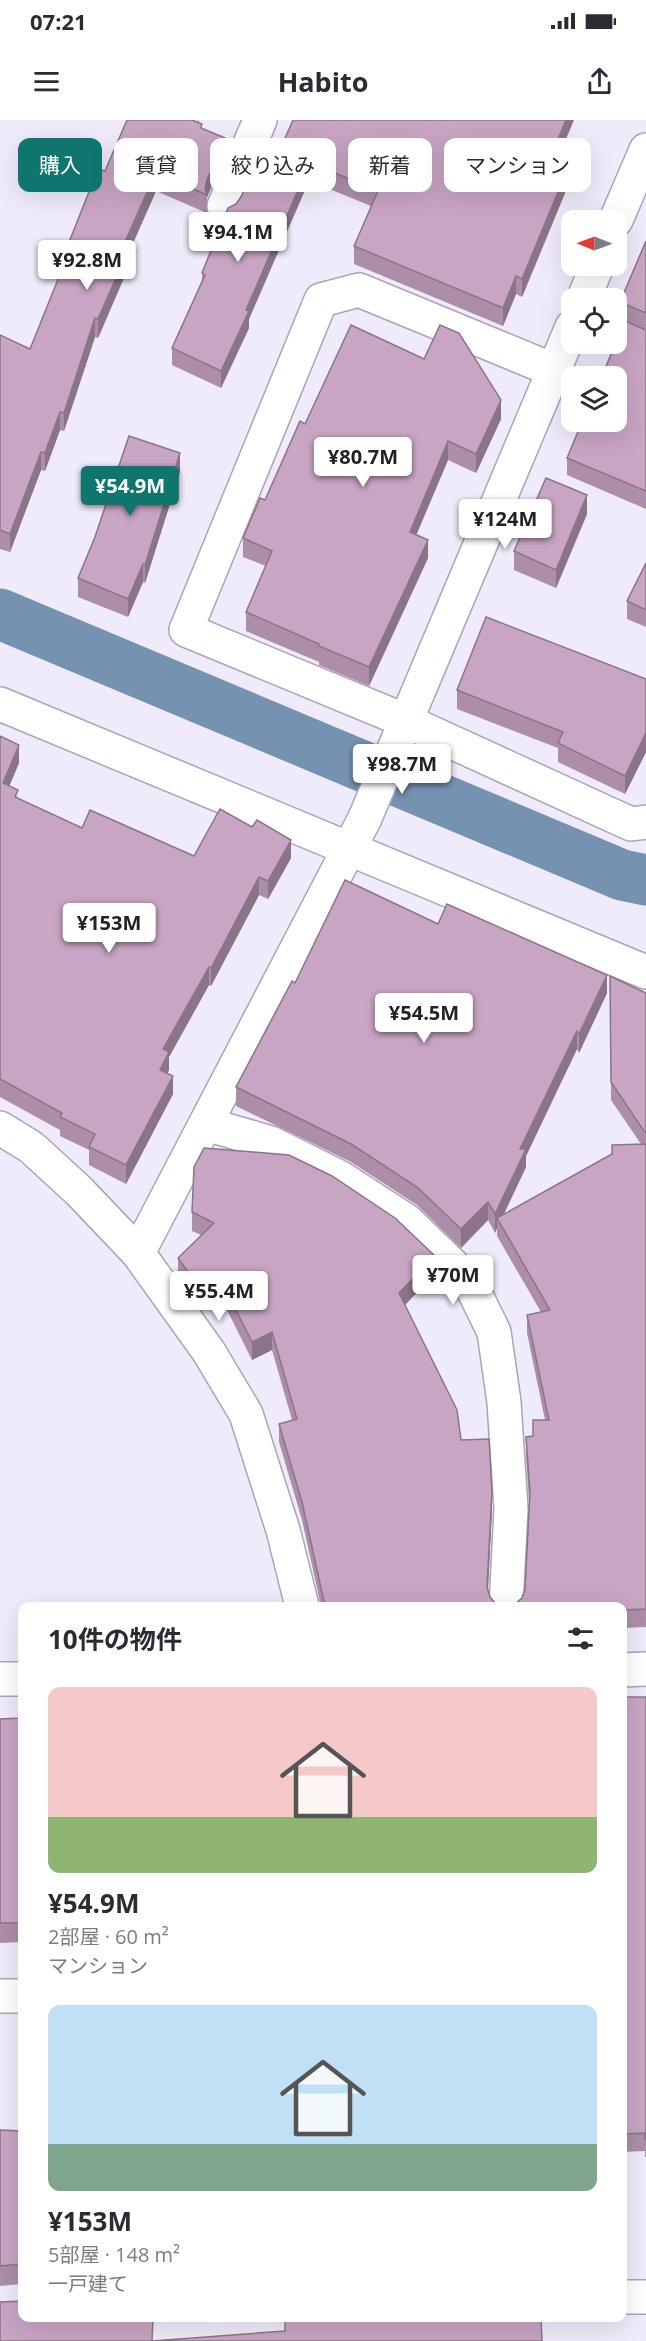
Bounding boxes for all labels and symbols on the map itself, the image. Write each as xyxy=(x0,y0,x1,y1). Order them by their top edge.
north arrow xyxy=(561,210,627,276)
pin: ¥94.1M xyxy=(189,212,287,263)
pin: ¥92.8M xyxy=(38,240,136,291)
pin: ¥80.7M xyxy=(314,437,412,488)
pin: ¥54.9M xyxy=(81,466,179,517)
pin: ¥124M xyxy=(463,499,547,550)
pin: ¥98.7M xyxy=(353,744,451,795)
pin: ¥153M xyxy=(67,903,151,954)
pin: ¥54.5M xyxy=(375,993,473,1044)
pin: ¥70M xyxy=(417,1255,489,1306)
pin: ¥55.4M xyxy=(170,1271,268,1322)

